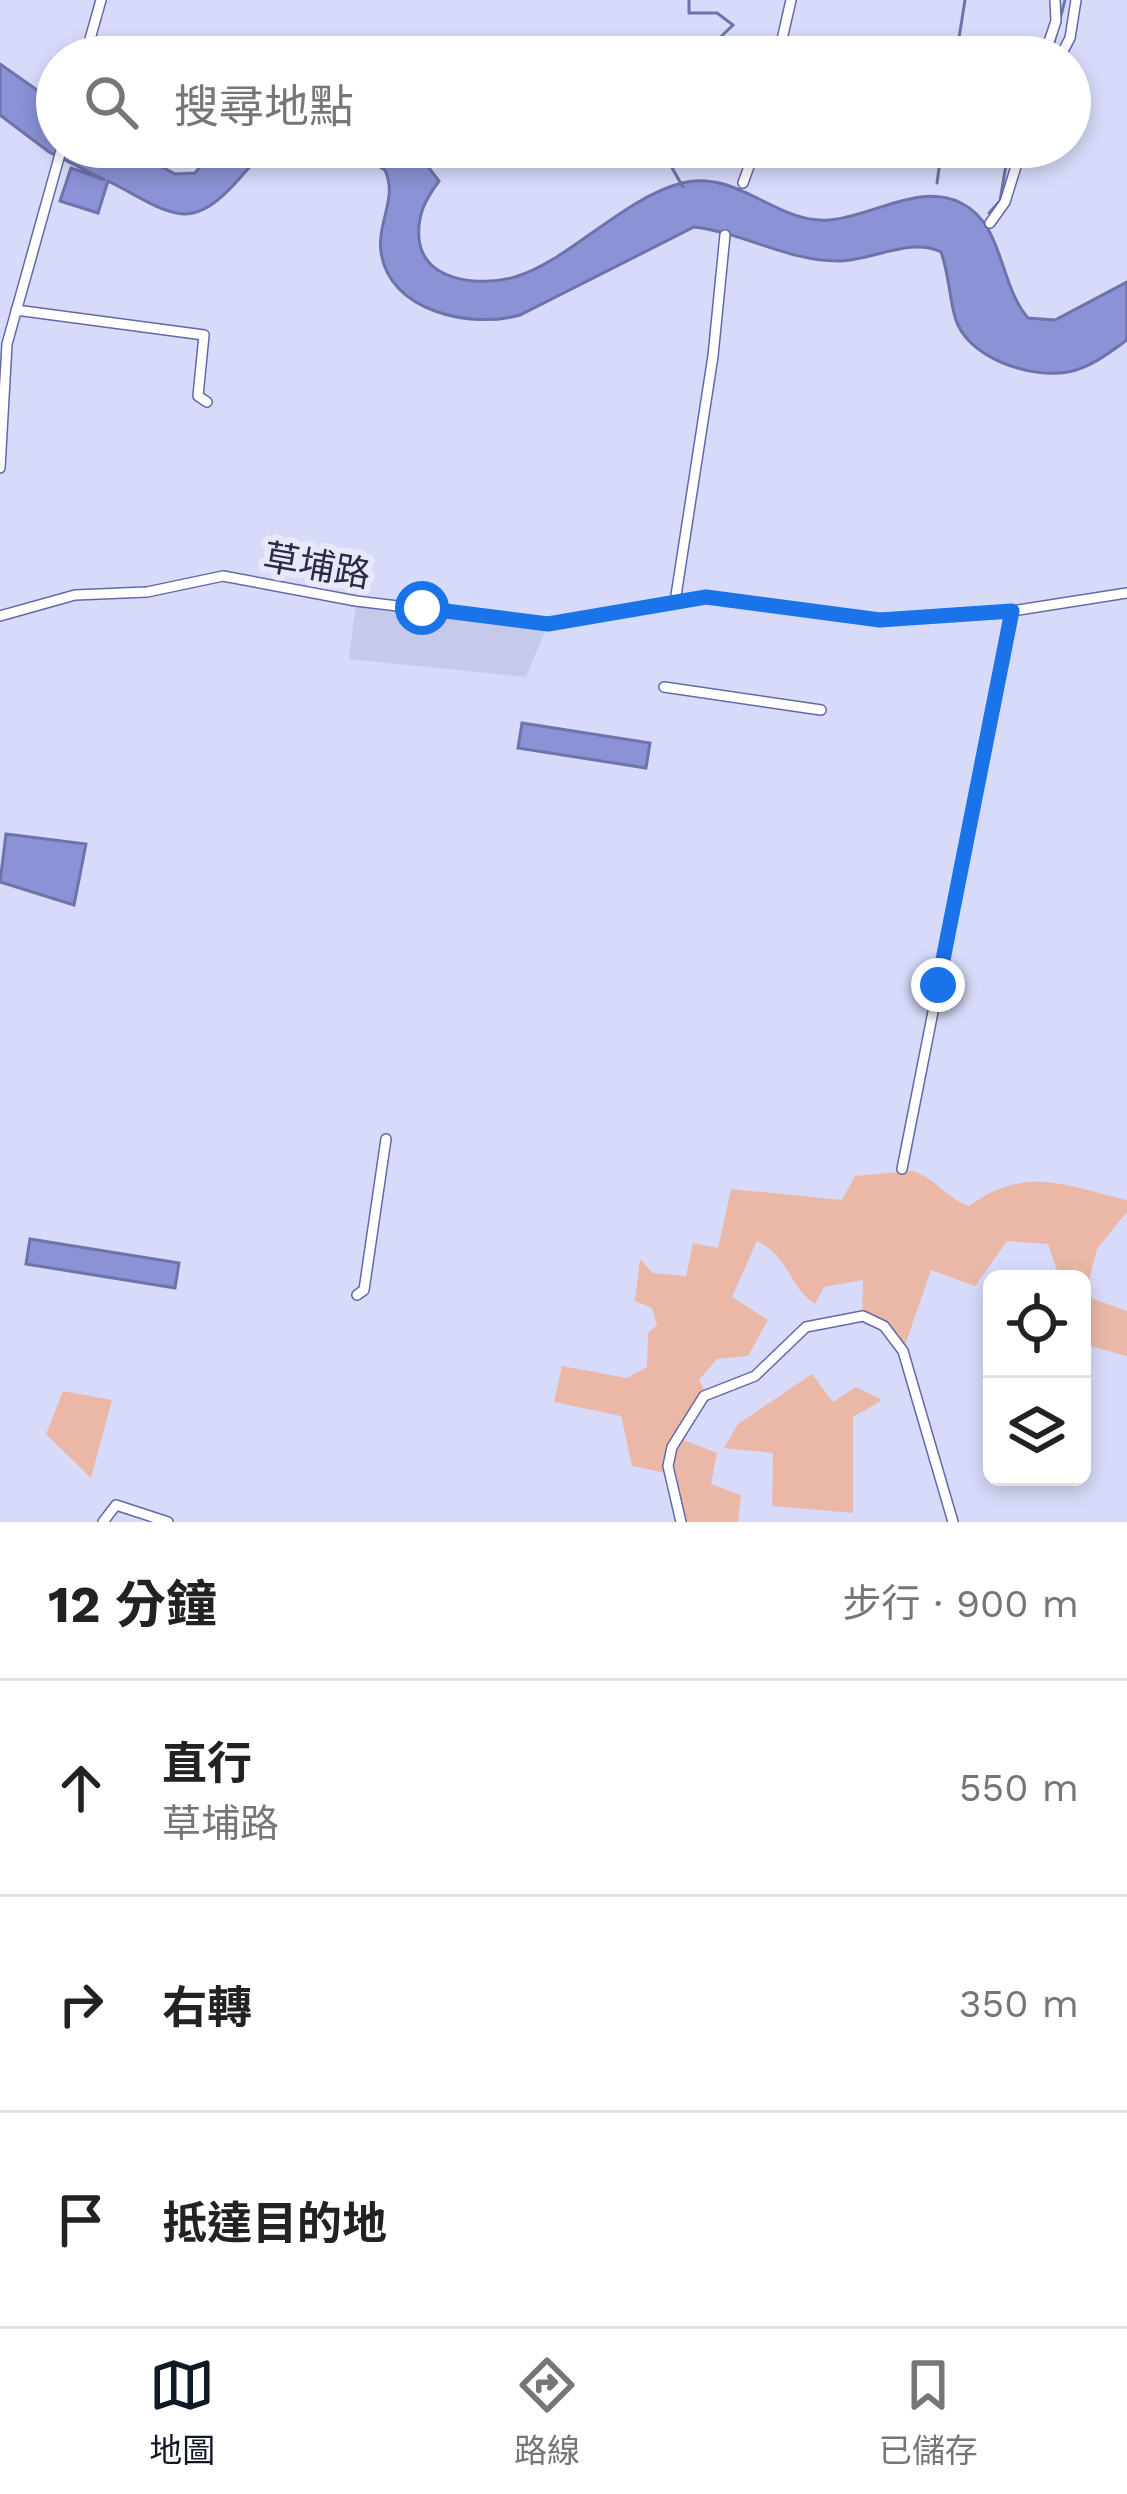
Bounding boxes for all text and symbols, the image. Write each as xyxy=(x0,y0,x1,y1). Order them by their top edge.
search box xyxy=(36,36,1091,168)
icon: search xyxy=(78,69,144,135)
text: 搜尋地點 xyxy=(174,80,354,133)
street label: 草埔路 xyxy=(260,536,374,596)
route start xyxy=(395,581,449,635)
route end xyxy=(911,958,965,1012)
map controls xyxy=(983,1270,1091,1486)
button: locate xyxy=(983,1270,1091,1378)
button: layers xyxy=(983,1378,1091,1486)
text: 12 分鐘 xyxy=(48,1575,217,1634)
text: 步行 · 900 m xyxy=(843,1581,1079,1626)
text: 直行 xyxy=(162,1737,252,1790)
icon: ahead xyxy=(48,1755,114,1821)
text: 550 m xyxy=(959,1765,1079,1810)
text: 草埔路 xyxy=(162,1801,279,1846)
icon: right xyxy=(48,1971,114,2037)
text: 右轉 xyxy=(162,1981,252,2034)
text: 350 m xyxy=(959,1981,1079,2026)
icon: arrive xyxy=(48,2187,114,2253)
text: 抵達目的地 xyxy=(162,2197,387,2250)
tab: 地圖 xyxy=(149,2352,215,2472)
tab: 路線 xyxy=(514,2352,580,2472)
tab: 已儲存 xyxy=(879,2352,978,2472)

